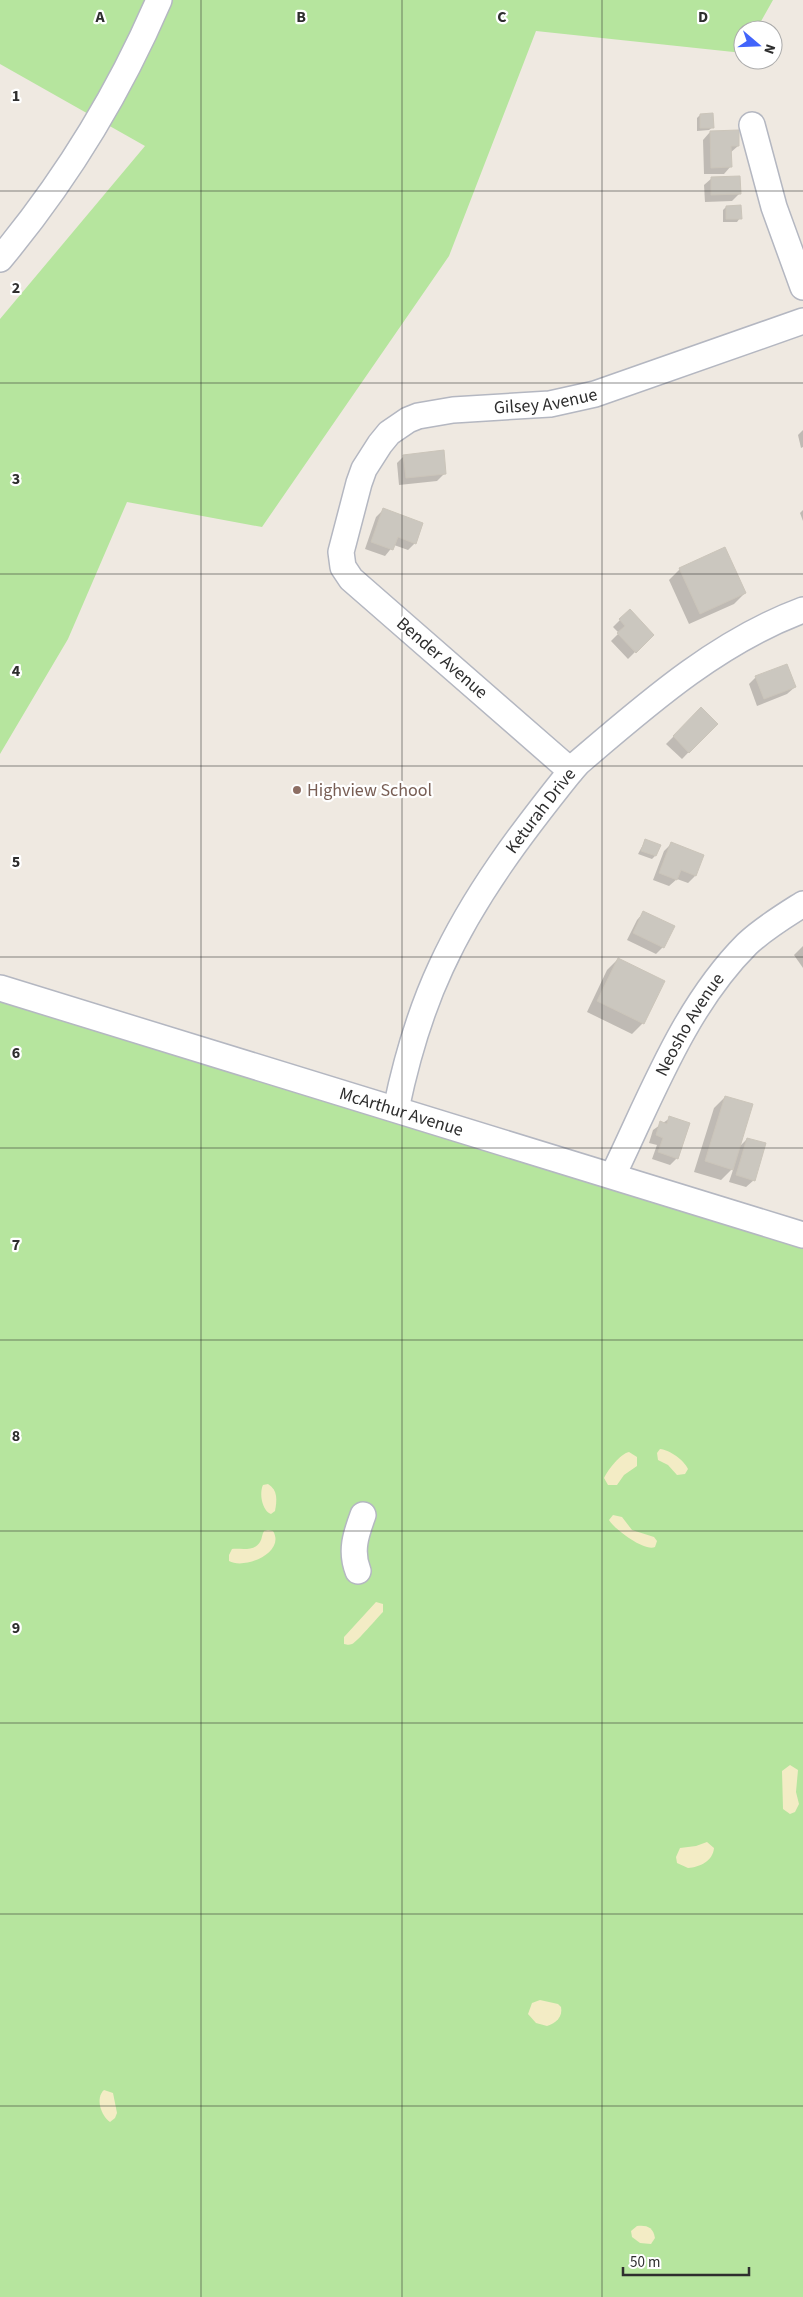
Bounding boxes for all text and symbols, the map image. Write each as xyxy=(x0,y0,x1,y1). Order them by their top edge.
text: A xyxy=(94,6,105,28)
text: B xyxy=(296,6,306,28)
text: C xyxy=(497,6,507,28)
text: D xyxy=(698,6,708,28)
north arrow xyxy=(733,20,783,70)
text: N xyxy=(758,41,780,57)
text: 1 xyxy=(12,85,20,107)
text: 2 xyxy=(12,277,20,299)
street label: Gilsey Avenue xyxy=(493,381,600,420)
text: 3 xyxy=(12,468,20,490)
street label: Bender Avenue xyxy=(391,611,493,705)
text: 4 xyxy=(12,660,21,682)
street label: Keturah Drive xyxy=(499,762,581,859)
place label: Highview School xyxy=(307,778,432,803)
marker: Highview School xyxy=(291,784,303,796)
text: 5 xyxy=(12,851,20,873)
street label: Neosho Avenue xyxy=(649,967,730,1080)
text: 6 xyxy=(12,1042,20,1064)
street label: McArthur Avenue xyxy=(336,1081,467,1142)
text: 7 xyxy=(12,1234,20,1256)
text: 8 xyxy=(12,1425,20,1447)
text: 9 xyxy=(12,1617,20,1639)
scale bar xyxy=(623,2244,749,2276)
text: 50 m xyxy=(630,2252,660,2273)

